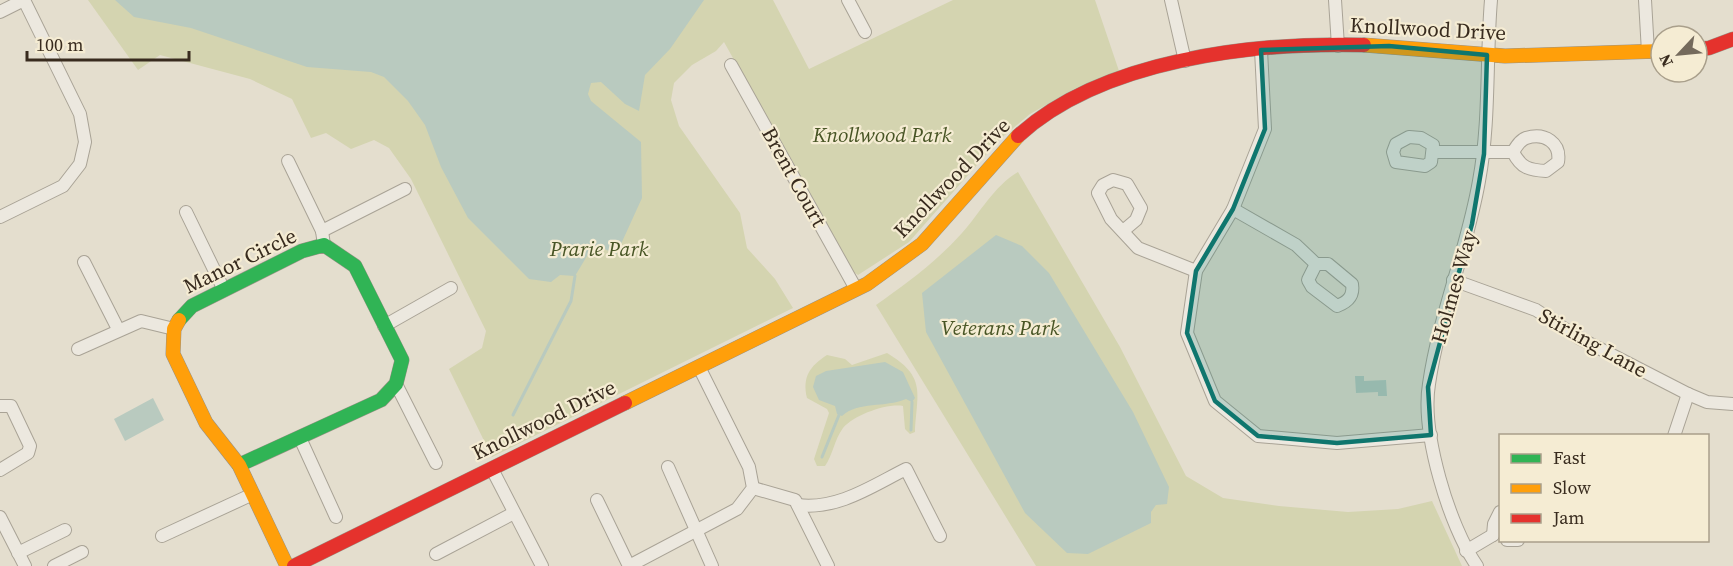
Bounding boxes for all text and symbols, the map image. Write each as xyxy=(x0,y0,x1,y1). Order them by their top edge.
street label: Knollwood Drive xyxy=(1349,10,1507,47)
scale bar xyxy=(27,24,189,62)
north arrow xyxy=(1649,24,1709,84)
text: 100 m xyxy=(36,32,83,57)
text: N xyxy=(1653,50,1678,71)
street label: Knollwood Drive xyxy=(887,111,1016,244)
park label: Knollwood Park xyxy=(812,120,951,149)
street label: Brent Court xyxy=(755,122,834,232)
street label: Manor Circle xyxy=(178,221,301,300)
street label: Holmes Way xyxy=(1423,227,1484,347)
park label: Prarie Park xyxy=(549,234,648,263)
street label: Stirling Lane xyxy=(1534,301,1653,384)
park label: Veterans Park xyxy=(941,313,1059,342)
street label: Knollwood Drive xyxy=(467,372,620,467)
legend xyxy=(1499,434,1709,542)
text: Fast xyxy=(1553,445,1586,470)
text: Slow xyxy=(1553,475,1591,500)
text: Jam xyxy=(1552,505,1585,530)

